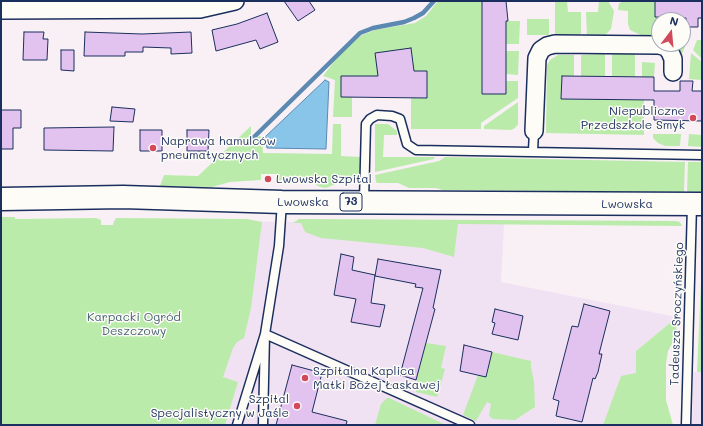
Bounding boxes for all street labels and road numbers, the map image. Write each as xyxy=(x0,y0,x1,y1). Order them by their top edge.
road number: 73 xyxy=(340,193,362,211)
street label: Lwowska xyxy=(277,195,329,209)
street label: Lwowska xyxy=(601,197,653,211)
street label: Tadeusza Sroczyńskiego xyxy=(667,242,687,386)

